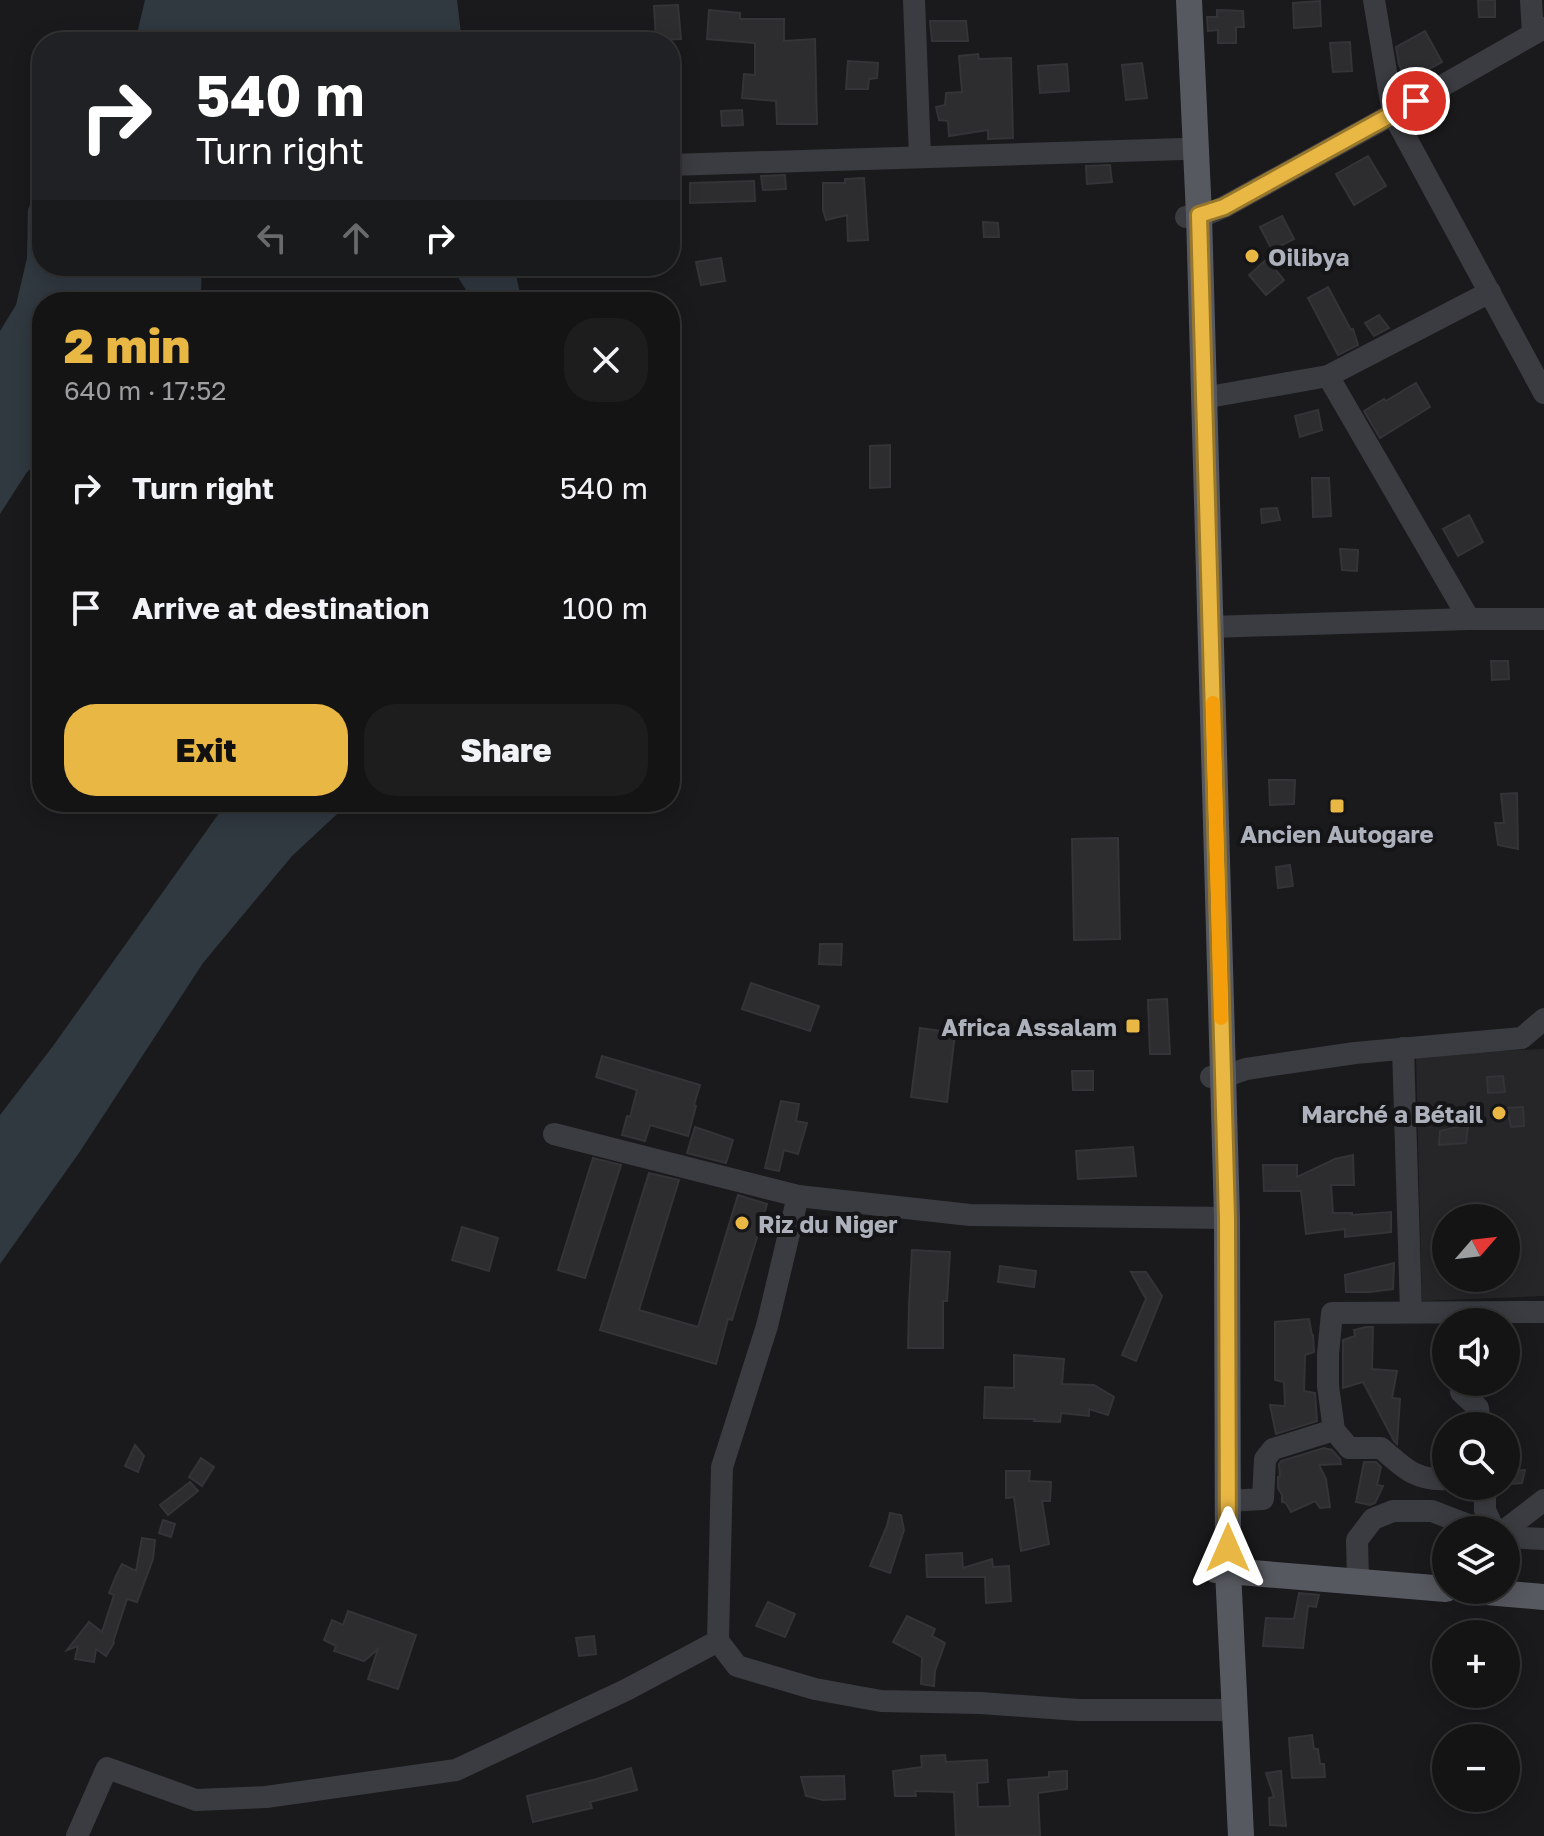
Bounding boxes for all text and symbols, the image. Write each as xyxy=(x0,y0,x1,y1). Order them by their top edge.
text: 540 m xyxy=(196,61,365,128)
icon: right xyxy=(64,64,168,168)
pin xyxy=(1382,67,1450,135)
icon: arrive xyxy=(1394,79,1438,123)
text: Turn right xyxy=(196,129,364,172)
icon: left xyxy=(250,216,294,260)
icon: ahead xyxy=(334,216,378,260)
icon: right xyxy=(418,216,462,260)
place label: Oilibya xyxy=(1268,242,1350,271)
marker: Oilibya xyxy=(1243,247,1261,265)
text: 2 min xyxy=(64,316,190,374)
button: close xyxy=(564,318,648,402)
text: 640 m · 17:52 xyxy=(64,375,226,406)
icon: right xyxy=(64,466,108,510)
text: Turn right xyxy=(132,470,274,506)
text: 540 m xyxy=(560,470,648,506)
icon: arrive xyxy=(64,586,108,630)
text: Arrive at destination xyxy=(132,590,429,626)
text: 100 m xyxy=(562,590,648,626)
button: Exit xyxy=(64,704,348,796)
button: Share xyxy=(364,704,648,796)
marker: Ancien Autogare xyxy=(1328,797,1346,815)
place label: Ancien Autogare xyxy=(1240,819,1434,848)
place label: Africa Assalam xyxy=(941,1012,1117,1041)
marker: Africa Assalam xyxy=(1124,1017,1142,1035)
place label: Marché a Bétail xyxy=(1301,1099,1483,1128)
marker: Marché a Bétail xyxy=(1490,1104,1508,1122)
north arrow xyxy=(1432,1204,1520,1292)
map controls xyxy=(1432,1204,1520,1812)
place label: Riz du Niger xyxy=(758,1209,898,1238)
marker: Riz du Niger xyxy=(733,1214,751,1232)
button: sound xyxy=(1432,1308,1520,1396)
button: search xyxy=(1432,1412,1520,1500)
position arrow xyxy=(1186,1506,1270,1590)
button: layers xyxy=(1432,1516,1520,1604)
button: + xyxy=(1432,1620,1520,1708)
button: − xyxy=(1432,1724,1520,1812)

